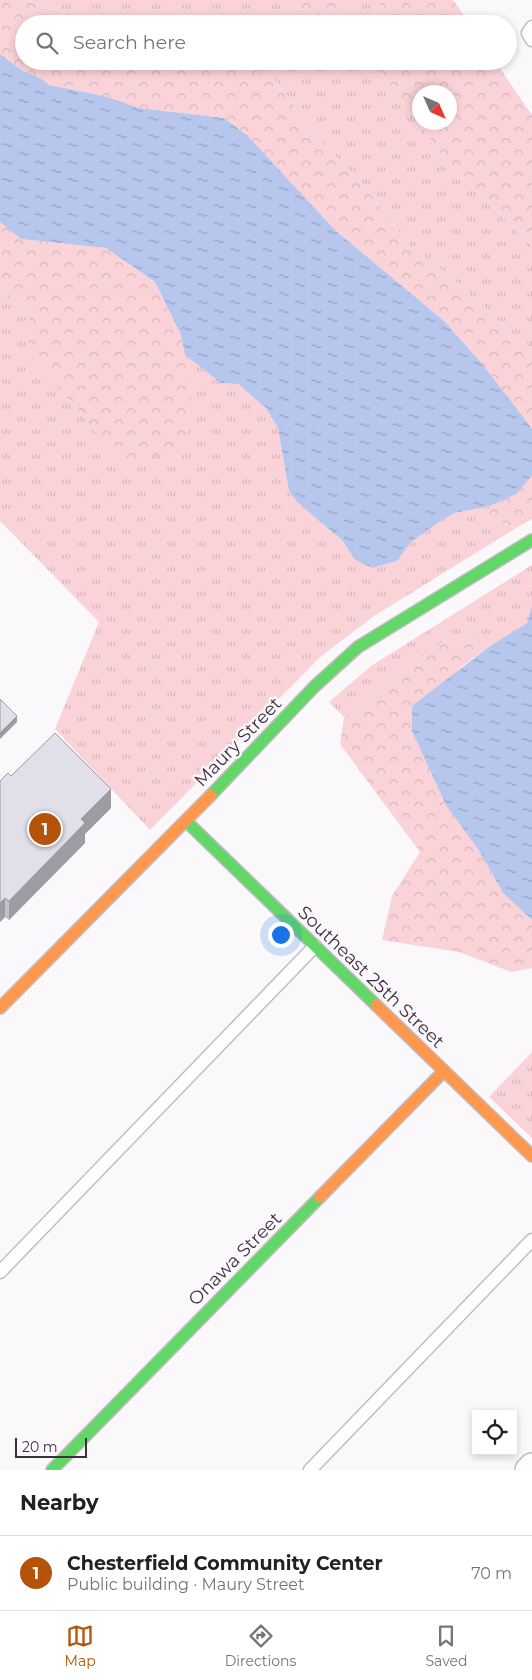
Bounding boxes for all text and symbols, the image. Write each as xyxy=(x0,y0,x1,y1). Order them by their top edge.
search box xyxy=(15,15,517,70)
icon: search xyxy=(33,29,61,57)
text: Search here xyxy=(73,31,186,54)
north arrow xyxy=(412,85,457,130)
street label: Maury Street xyxy=(190,693,286,791)
pin: 1 xyxy=(29,810,61,848)
street label: Southeast 25th Street xyxy=(293,901,449,1053)
your location xyxy=(268,922,294,948)
street label: Onawa Street xyxy=(184,1208,286,1310)
map controls xyxy=(472,1410,517,1455)
button: locate xyxy=(472,1410,517,1455)
scale bar xyxy=(15,1435,88,1458)
text: 20 m xyxy=(22,1438,58,1456)
text: Nearby xyxy=(20,1490,99,1515)
text: Chesterfield Community Center xyxy=(67,1552,383,1575)
text: 1 xyxy=(33,1564,39,1583)
text: 70 m xyxy=(471,1564,512,1583)
text: Public building · Maury Street xyxy=(67,1575,304,1594)
tab: Map xyxy=(65,1622,96,1670)
tab: Directions xyxy=(225,1622,296,1670)
tab: Saved xyxy=(425,1622,467,1670)

